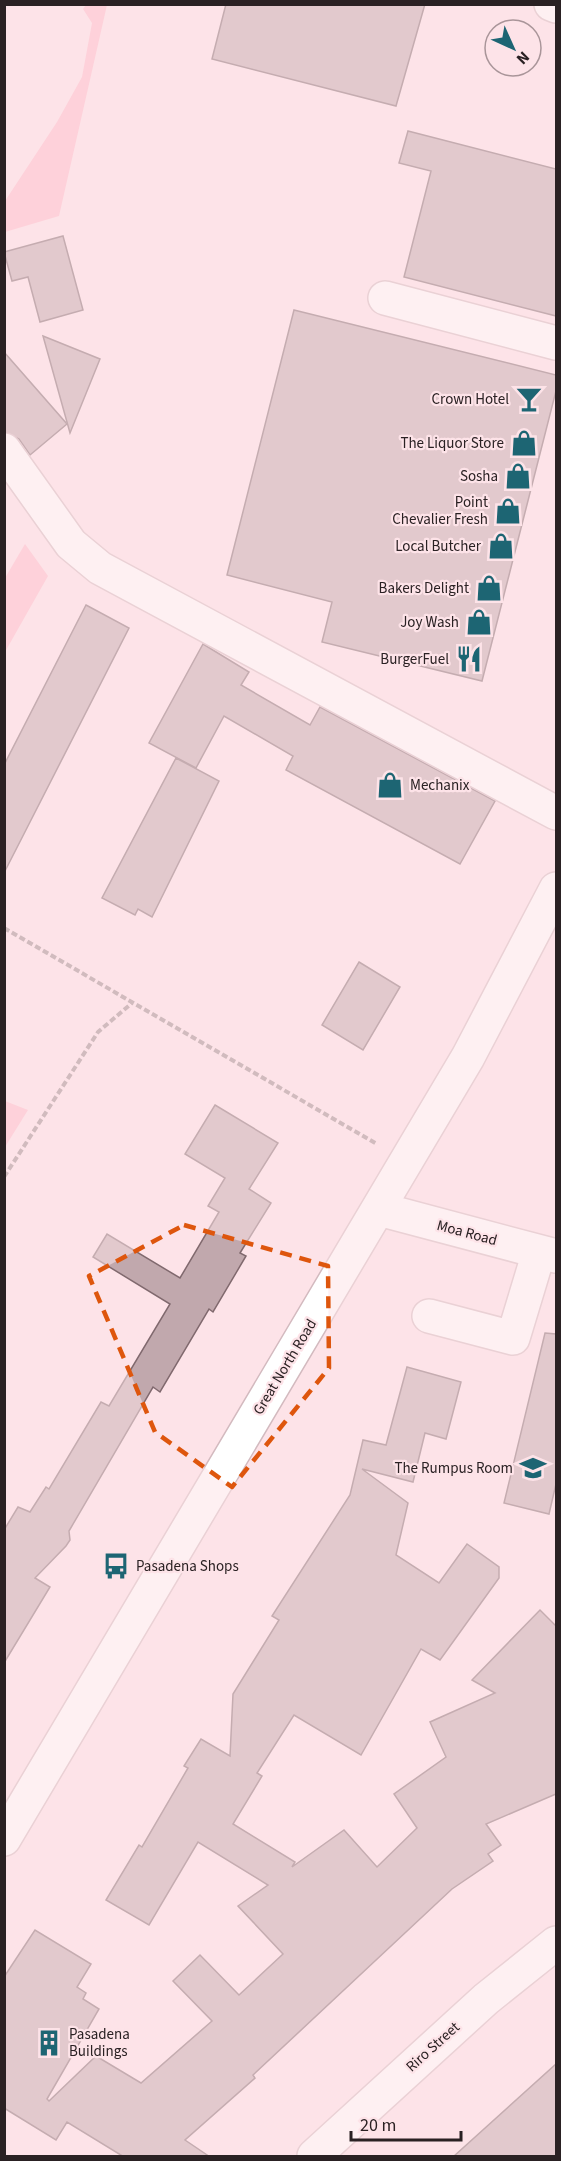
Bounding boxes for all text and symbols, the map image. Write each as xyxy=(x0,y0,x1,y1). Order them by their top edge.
north arrow xyxy=(483,18,543,78)
text: N xyxy=(511,46,534,69)
bar icon: Crown Hotel xyxy=(514,384,544,414)
place label: Crown Hotel xyxy=(432,389,509,410)
shop icon: The Liquor Store xyxy=(509,428,539,458)
place label: The Liquor Store xyxy=(400,433,504,454)
shop icon: Sosha xyxy=(503,461,533,491)
place label: Sosha xyxy=(460,466,498,487)
place label: Point Chevalier Fresh xyxy=(392,492,488,530)
shop icon: Point Chevalier Fresh xyxy=(493,496,523,526)
shop icon: Local Butcher xyxy=(486,531,516,561)
place label: Local Butcher xyxy=(395,536,482,557)
shop icon: Bakers Delight xyxy=(474,573,504,603)
place label: Bakers Delight xyxy=(379,578,469,599)
shop icon: Joy Wash xyxy=(464,607,494,637)
place label: Joy Wash xyxy=(400,612,459,633)
restaurant icon: BurgerFuel xyxy=(454,644,484,674)
place label: BurgerFuel xyxy=(380,649,449,670)
shop icon: Mechanix xyxy=(375,770,405,800)
place label: Mechanix xyxy=(410,775,470,796)
street label: Moa Road xyxy=(435,1215,499,1251)
street label: Great North Road xyxy=(248,1315,322,1419)
school or university icon: The Rumpus Room xyxy=(518,1453,548,1483)
place label: The Rumpus Room xyxy=(394,1458,513,1479)
bus stop icon: Pasadena Shops xyxy=(101,1551,131,1581)
place label: Pasadena Shops xyxy=(136,1556,239,1577)
street label: Riro Street xyxy=(401,2017,465,2077)
place label: Pasadena Buildings xyxy=(69,2024,130,2062)
building icon: Pasadena Buildings xyxy=(34,2028,64,2058)
scale bar xyxy=(351,2104,460,2142)
text: 20 m xyxy=(360,2113,396,2138)

